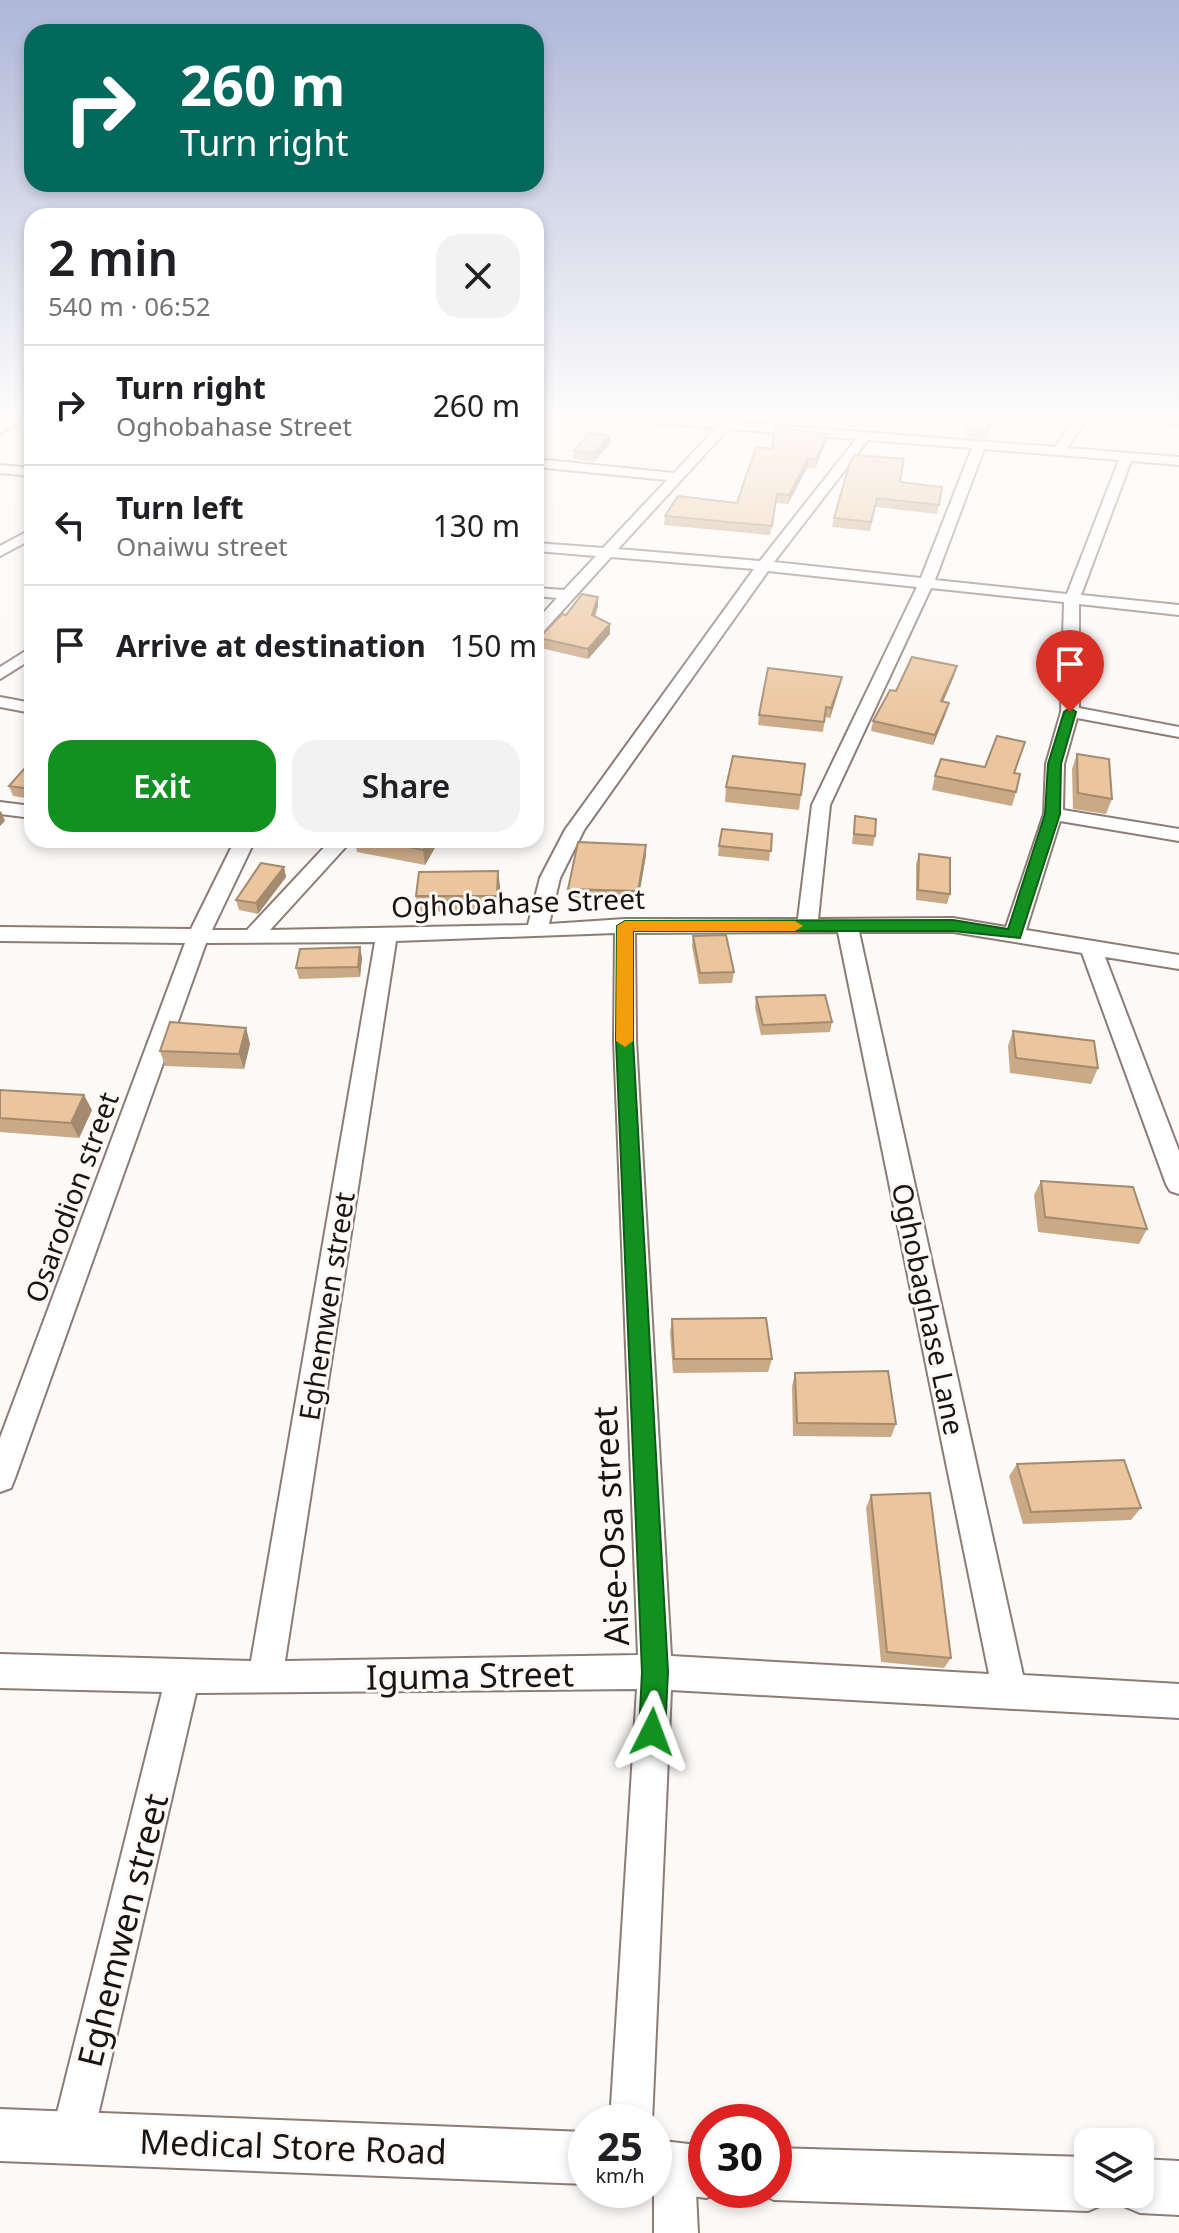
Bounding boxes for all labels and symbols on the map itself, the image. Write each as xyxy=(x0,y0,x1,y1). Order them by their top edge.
pin xyxy=(1036,630,1104,712)
street label: Oghobahase Street xyxy=(390,879,646,925)
street label: Osarodion street xyxy=(15,1087,127,1307)
street label: Oghobaghase Lane xyxy=(884,1180,974,1438)
street label: Eghemwen street xyxy=(289,1189,363,1423)
street label: Aise-Osa street xyxy=(581,1405,639,1647)
street label: Iguma Street xyxy=(366,1650,574,1700)
position arrow xyxy=(610,1690,694,1774)
street label: Eghemwen street xyxy=(66,1789,178,2071)
speed limit sign: 30 xyxy=(688,2104,792,2208)
street label: Medical Store Road xyxy=(139,2118,447,2174)

